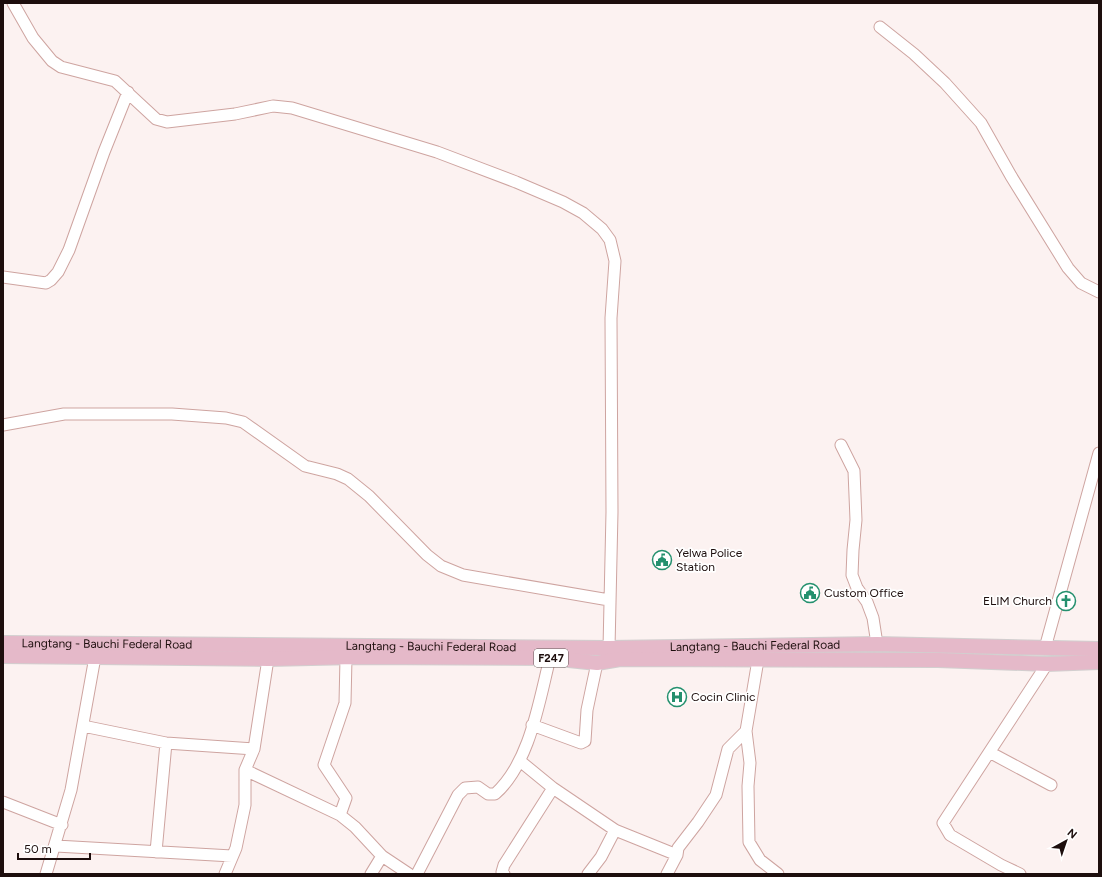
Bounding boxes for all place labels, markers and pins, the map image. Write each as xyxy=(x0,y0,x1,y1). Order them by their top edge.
place label: Yelwa Police Station xyxy=(676,546,743,574)
public building icon: Yelwa Police Station xyxy=(651,549,673,571)
public building icon: Custom Office xyxy=(799,582,821,604)
place label: Custom Office xyxy=(824,586,904,600)
church icon: ELIM Church xyxy=(1055,590,1077,612)
place label: ELIM Church xyxy=(983,594,1052,608)
hospital icon: Cocin Clinic xyxy=(666,686,688,708)
place label: Cocin Clinic xyxy=(691,690,756,704)

